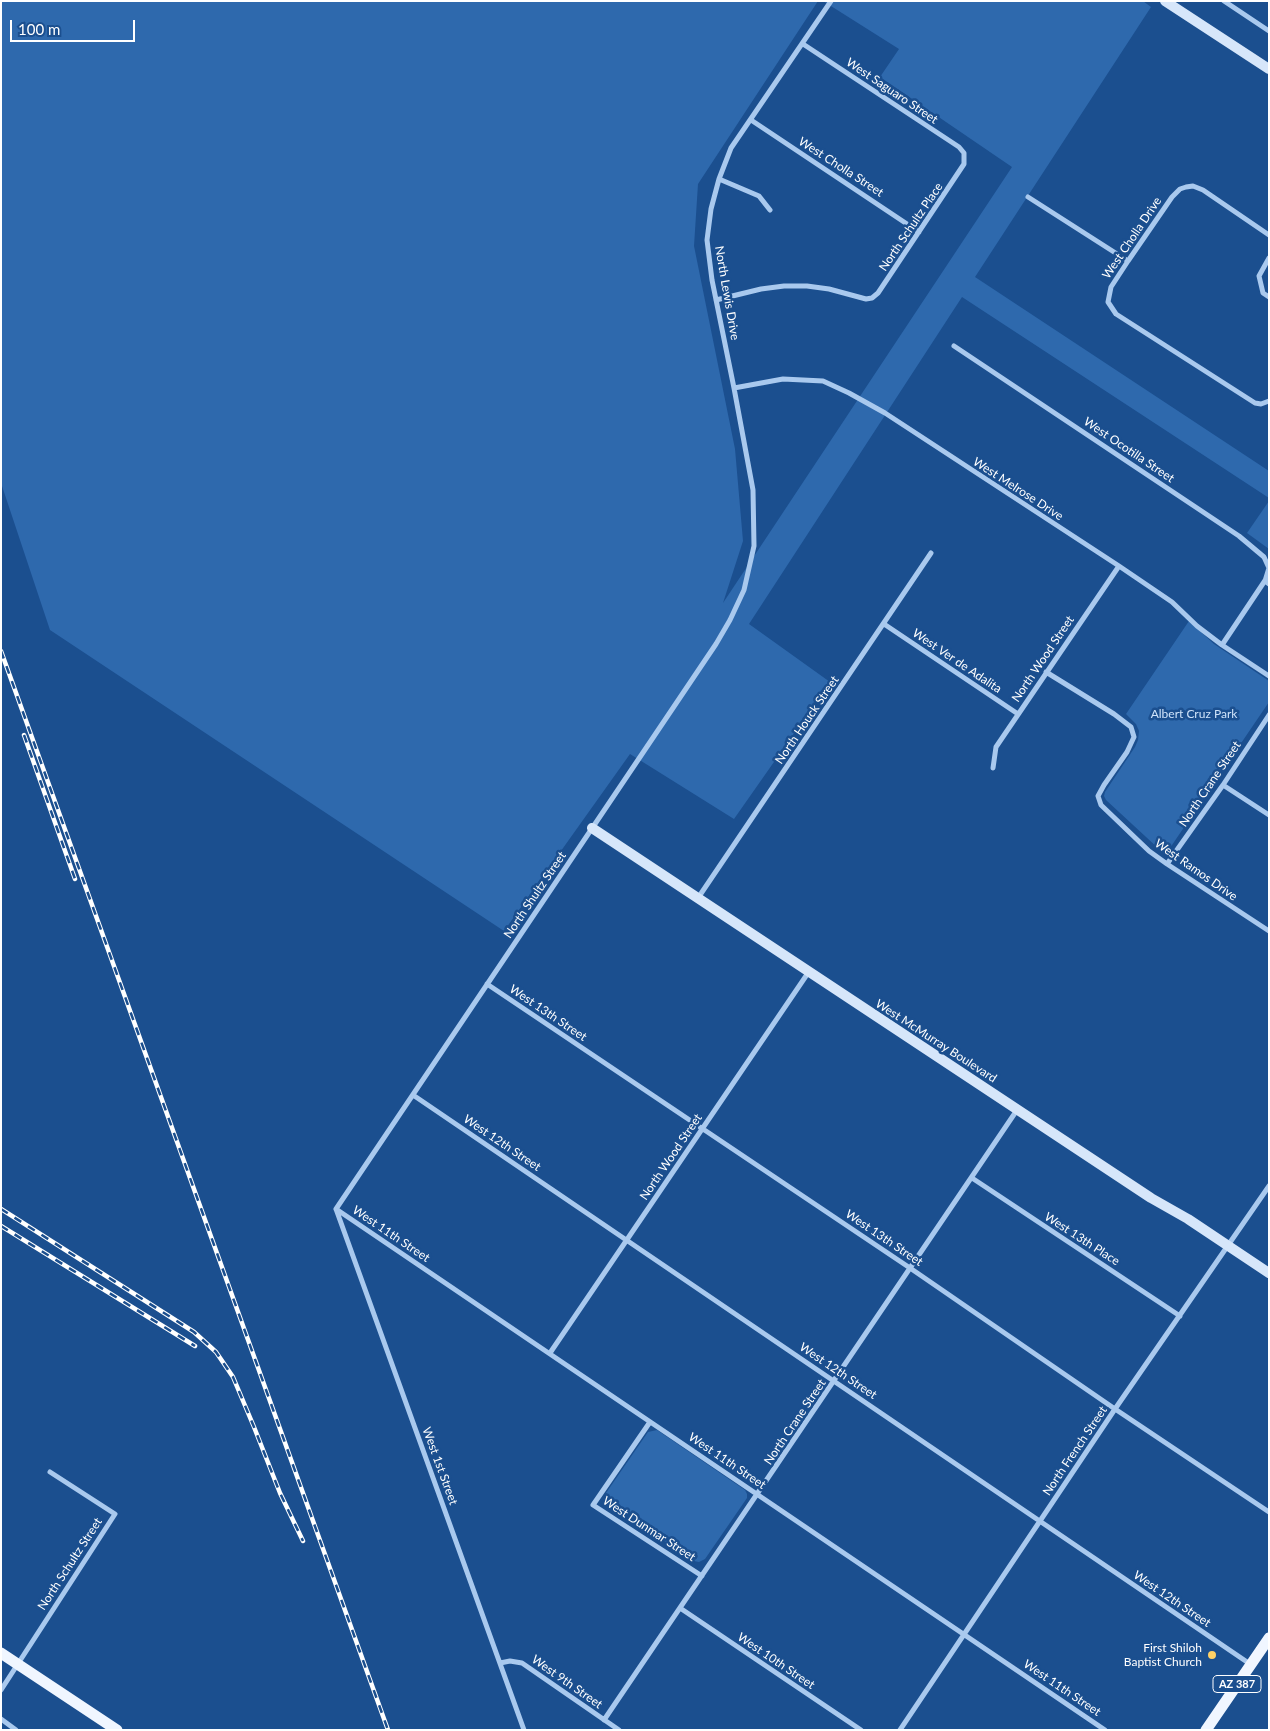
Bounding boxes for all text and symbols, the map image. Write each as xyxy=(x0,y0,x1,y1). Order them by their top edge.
scale bar xyxy=(12,10,138,42)
text: 100 m xyxy=(18,20,60,38)
street label: West Saguaro Street xyxy=(843,55,941,127)
street label: West Cholla Street xyxy=(796,134,886,200)
street label: North Schultz Place xyxy=(876,180,946,274)
street label: West Cholla Drive xyxy=(1099,194,1165,282)
street label: North Lewis Drive xyxy=(712,245,742,341)
street label: West Ocotilla Street xyxy=(1081,414,1177,486)
street label: West Melrose Drive xyxy=(970,454,1066,524)
street label: North Wood Street xyxy=(1009,613,1077,705)
street label: West Ver de Adalita xyxy=(910,626,1004,696)
street label: North Houck Street xyxy=(772,673,842,767)
park label: Albert Cruz Park xyxy=(1151,707,1237,721)
street label: North Crane Street xyxy=(1176,738,1244,830)
street label: West Ramos Drive xyxy=(1152,836,1240,904)
street label: North Shultz Street xyxy=(501,849,569,941)
street label: West 13th Street xyxy=(507,982,589,1044)
street label: West McMurray Boulevard xyxy=(873,996,999,1086)
street label: North Wood Street xyxy=(637,1111,705,1203)
street label: West 12th Street xyxy=(461,1112,543,1174)
street label: West 11th Street xyxy=(350,1203,432,1265)
street label: West 13th Street xyxy=(843,1207,925,1269)
street label: West 13th Place xyxy=(1042,1209,1122,1269)
street label: West 12th Street xyxy=(797,1340,879,1402)
street label: North Crane Street xyxy=(761,1376,829,1468)
street label: North French Street xyxy=(1040,1404,1110,1498)
street label: West 1st Street xyxy=(419,1425,461,1507)
street label: West 11th Street xyxy=(686,1430,768,1492)
street label: West Dunmar Street xyxy=(600,1494,698,1564)
street label: North Schultz Street xyxy=(35,1515,105,1613)
street label: West 12th Street xyxy=(1131,1568,1213,1630)
street label: West 10th Street xyxy=(735,1630,817,1692)
place label: First Shiloh Baptist Church xyxy=(1124,1641,1202,1669)
marker: First Shiloh Baptist Church xyxy=(1206,1649,1218,1661)
street label: West 9th Street xyxy=(529,1652,605,1712)
street label: West 11th Street xyxy=(1021,1657,1103,1719)
road number: AZ 387 xyxy=(1213,1676,1261,1692)

